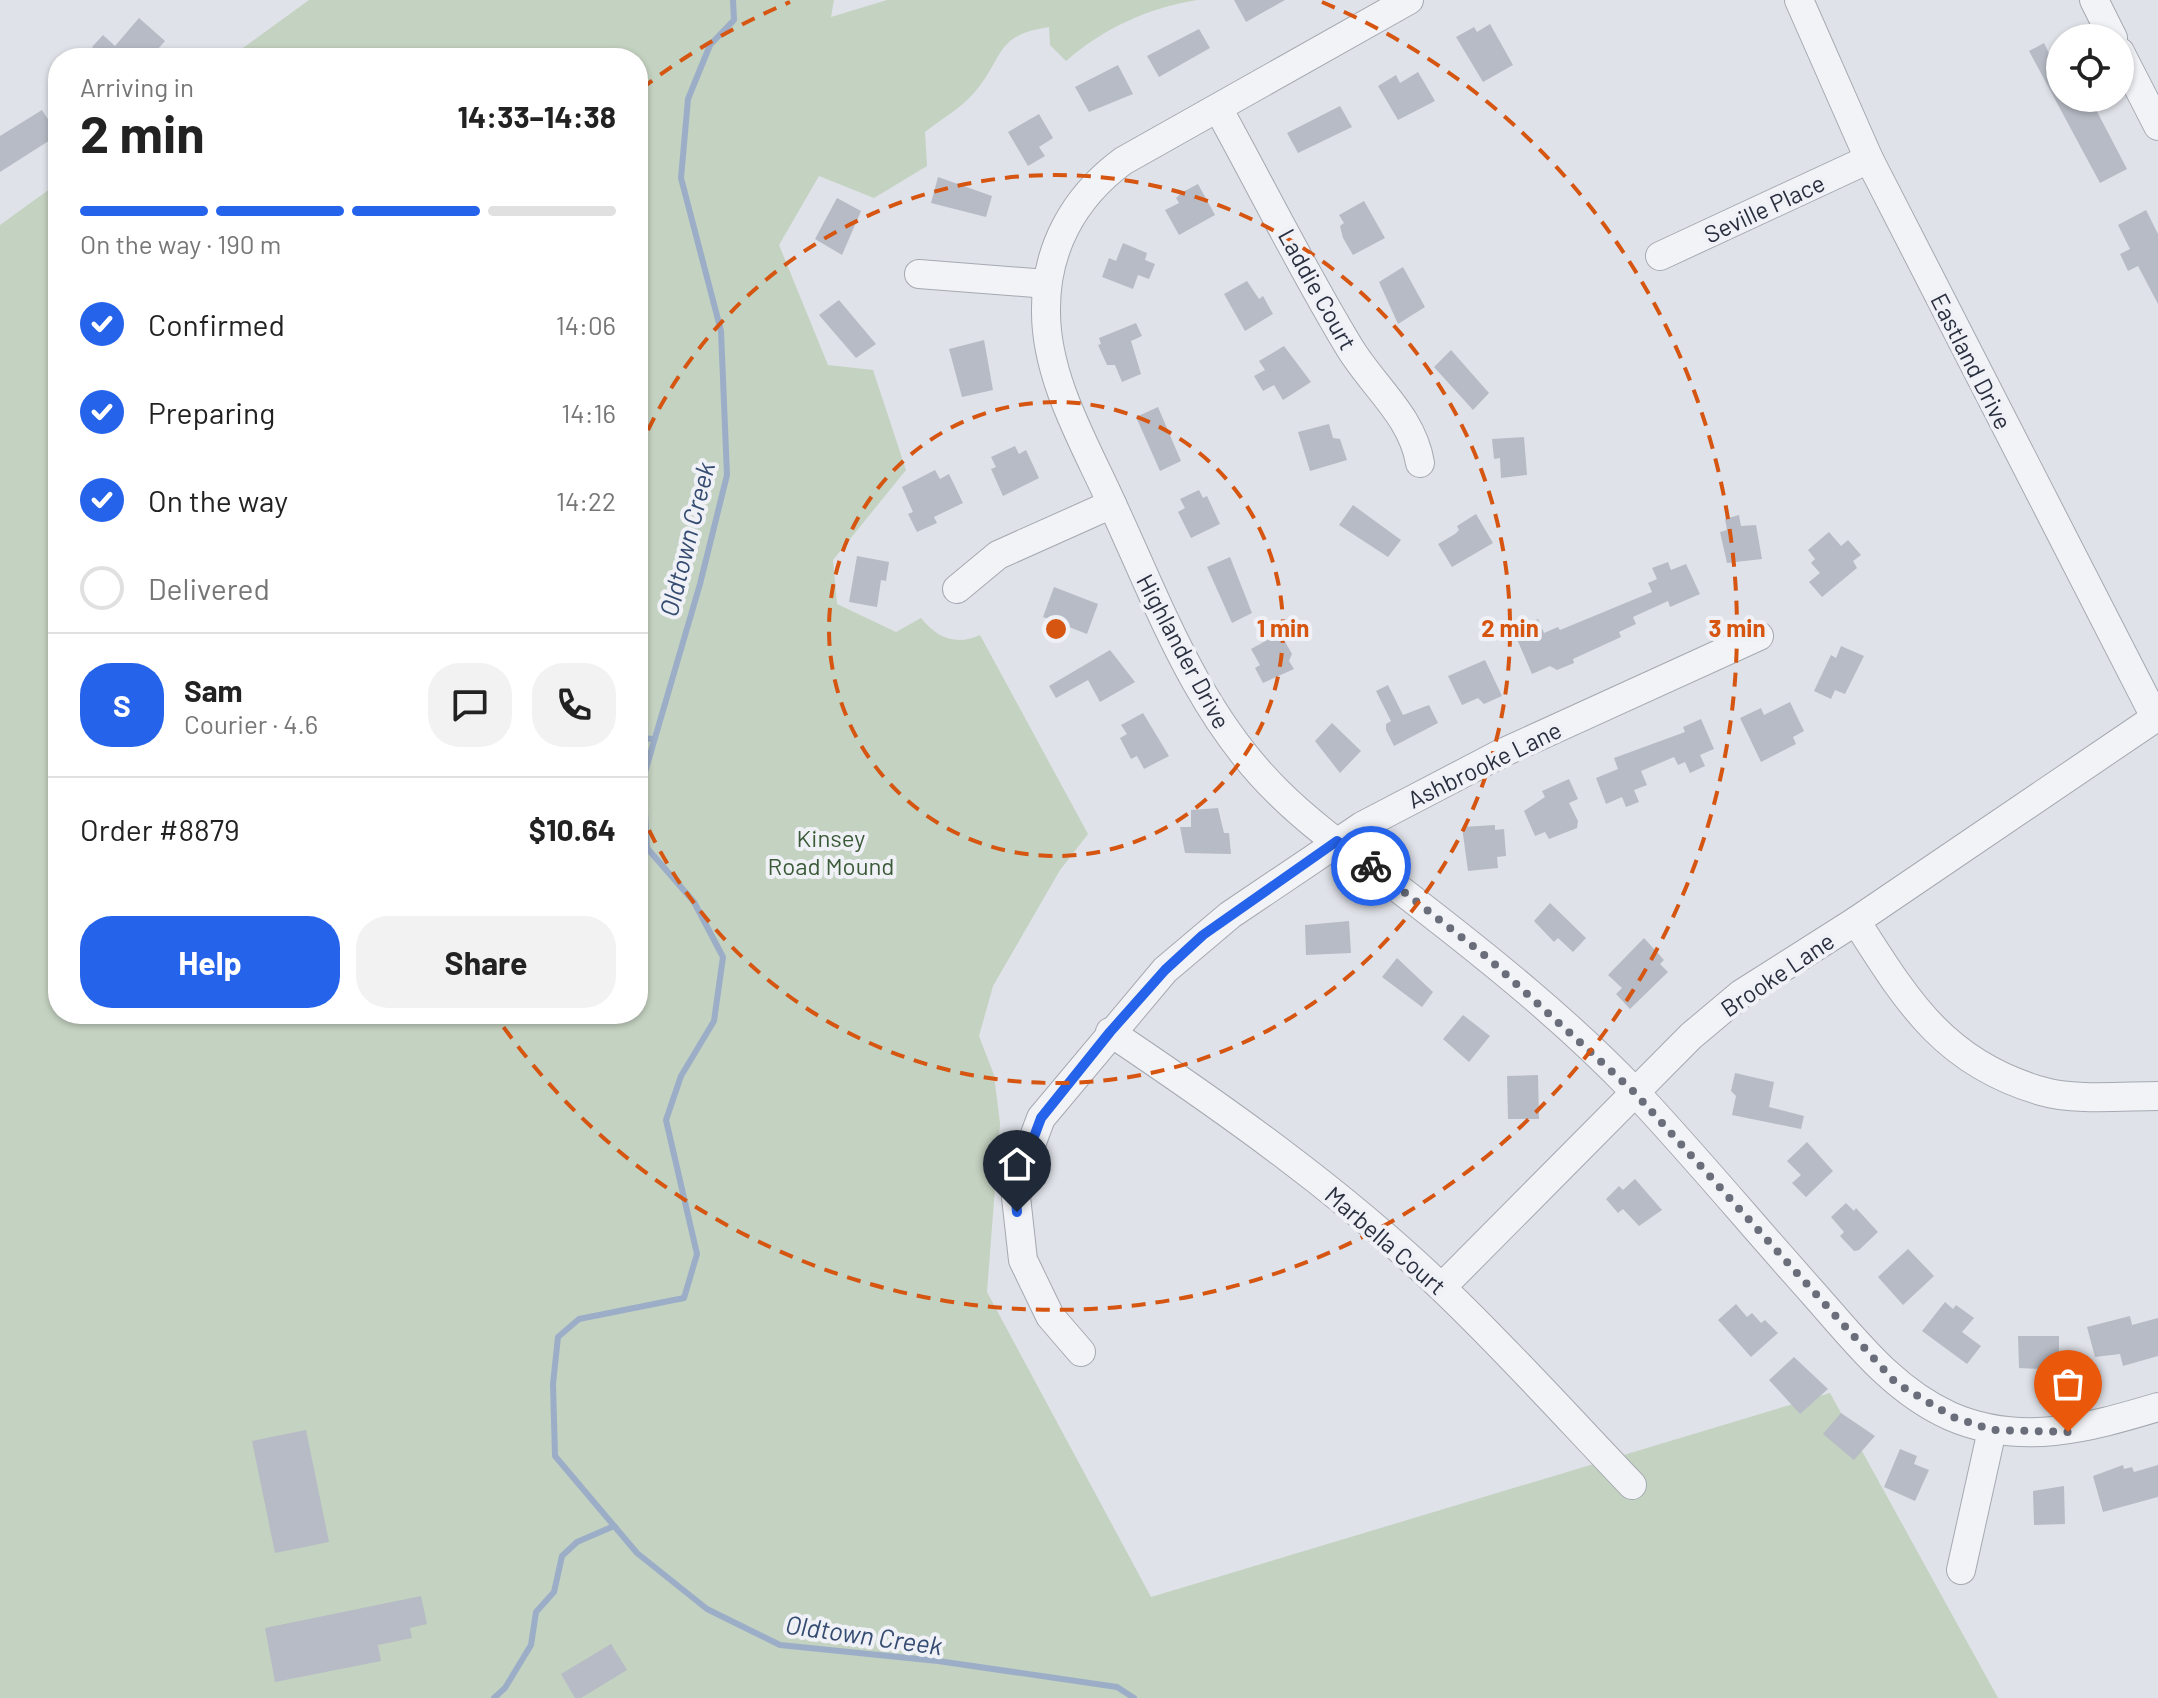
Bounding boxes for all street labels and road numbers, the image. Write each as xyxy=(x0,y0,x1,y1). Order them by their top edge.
street label: Seville Place xyxy=(1699,167,1829,249)
street label: Laddie Court xyxy=(1273,223,1363,355)
street label: Eastland Drive xyxy=(1925,288,2019,434)
street label: Highlander Drive xyxy=(1131,569,1237,733)
street label: Ashbrooke Lane xyxy=(1402,714,1566,814)
street label: Brooke Lane xyxy=(1715,926,1839,1022)
street label: Marbella Court xyxy=(1320,1180,1452,1300)

